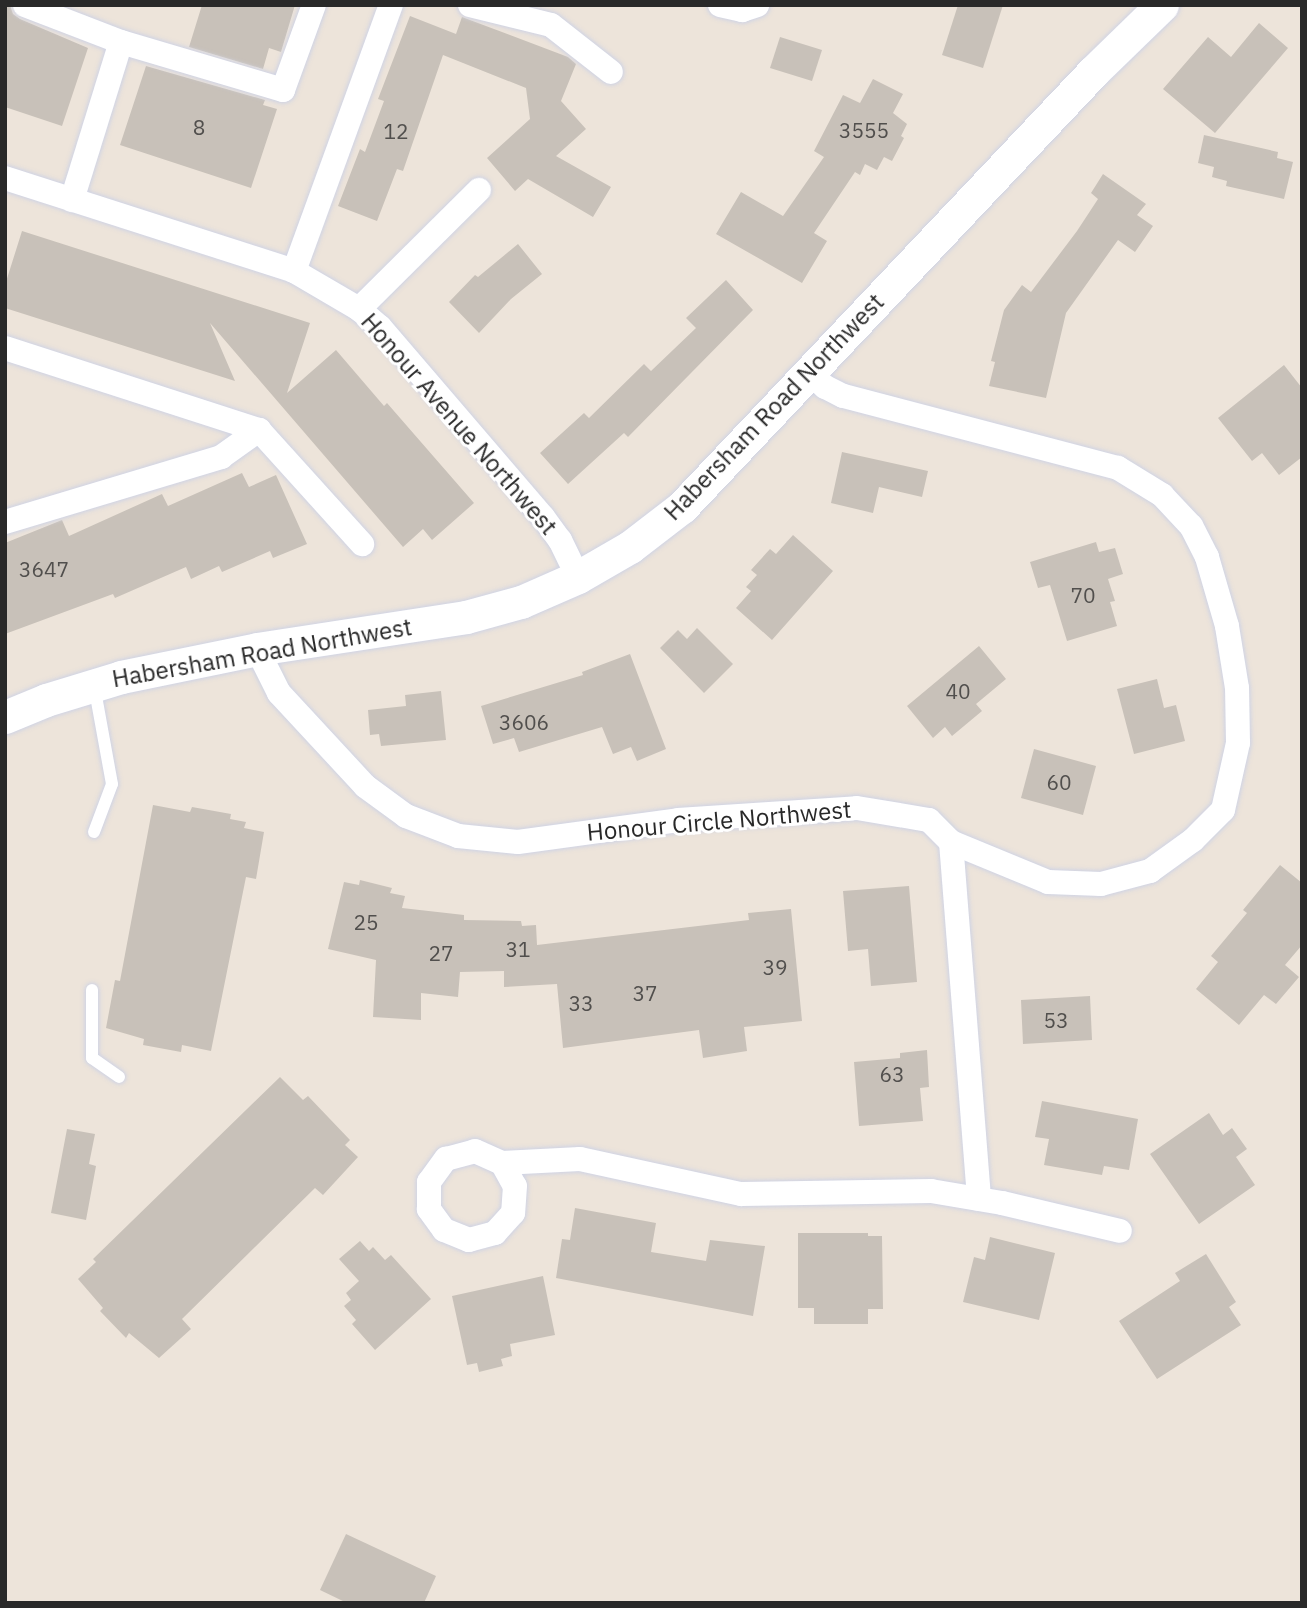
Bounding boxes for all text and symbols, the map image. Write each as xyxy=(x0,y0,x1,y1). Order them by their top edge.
house number: 8 xyxy=(193,114,205,140)
house number: 3555 xyxy=(839,117,889,143)
house number: 12 xyxy=(383,118,409,144)
street label: Habersham Road Northwest xyxy=(658,288,890,526)
street label: Honour Avenue Northwest xyxy=(355,307,563,541)
house number: 3647 xyxy=(19,556,69,582)
house number: 70 xyxy=(1070,582,1096,608)
street label: Habersham Road Northwest xyxy=(110,612,414,694)
house number: 40 xyxy=(945,678,971,704)
house number: 3606 xyxy=(499,709,549,735)
house number: 60 xyxy=(1046,769,1072,795)
street label: Honour Circle Northwest xyxy=(586,795,852,847)
house number: 25 xyxy=(353,909,379,935)
house number: 31 xyxy=(505,936,531,962)
house number: 27 xyxy=(428,940,454,966)
house number: 39 xyxy=(762,954,788,980)
house number: 37 xyxy=(632,980,658,1006)
house number: 33 xyxy=(568,990,594,1016)
house number: 53 xyxy=(1043,1007,1069,1033)
house number: 63 xyxy=(879,1061,905,1087)

